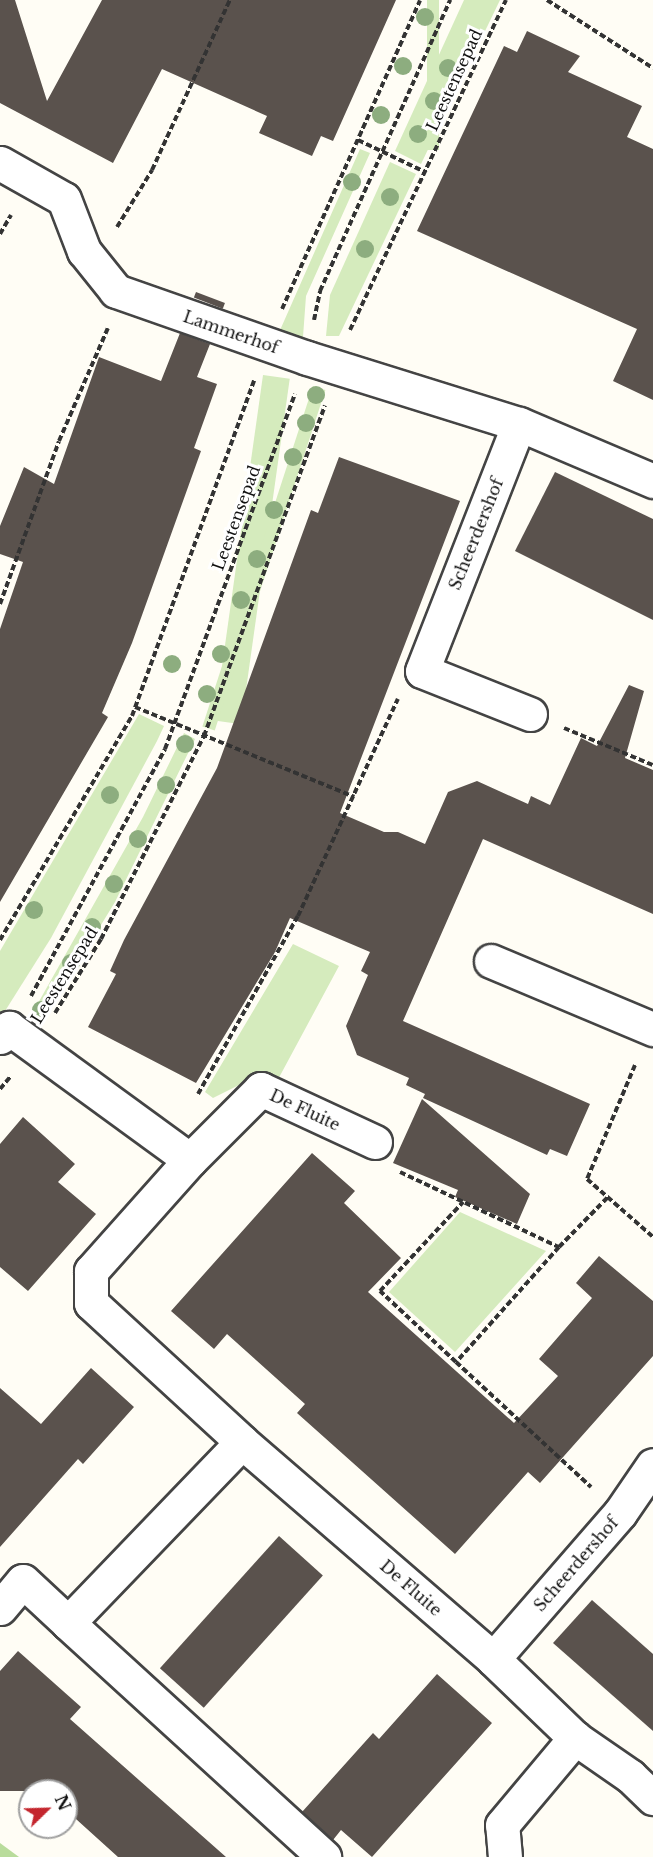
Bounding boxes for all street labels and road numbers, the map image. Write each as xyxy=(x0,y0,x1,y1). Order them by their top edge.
street label: Leestensepad xyxy=(422,26,486,134)
street label: Lammerhof xyxy=(181,307,281,357)
street label: Leestensepad xyxy=(208,463,264,573)
street label: Scheerdershof xyxy=(445,475,507,593)
street label: Leestensepad xyxy=(27,923,101,1027)
street label: De Fluite xyxy=(267,1085,343,1135)
street label: Scheerdershof xyxy=(530,1513,622,1615)
street label: De Fluite xyxy=(376,1556,446,1620)

